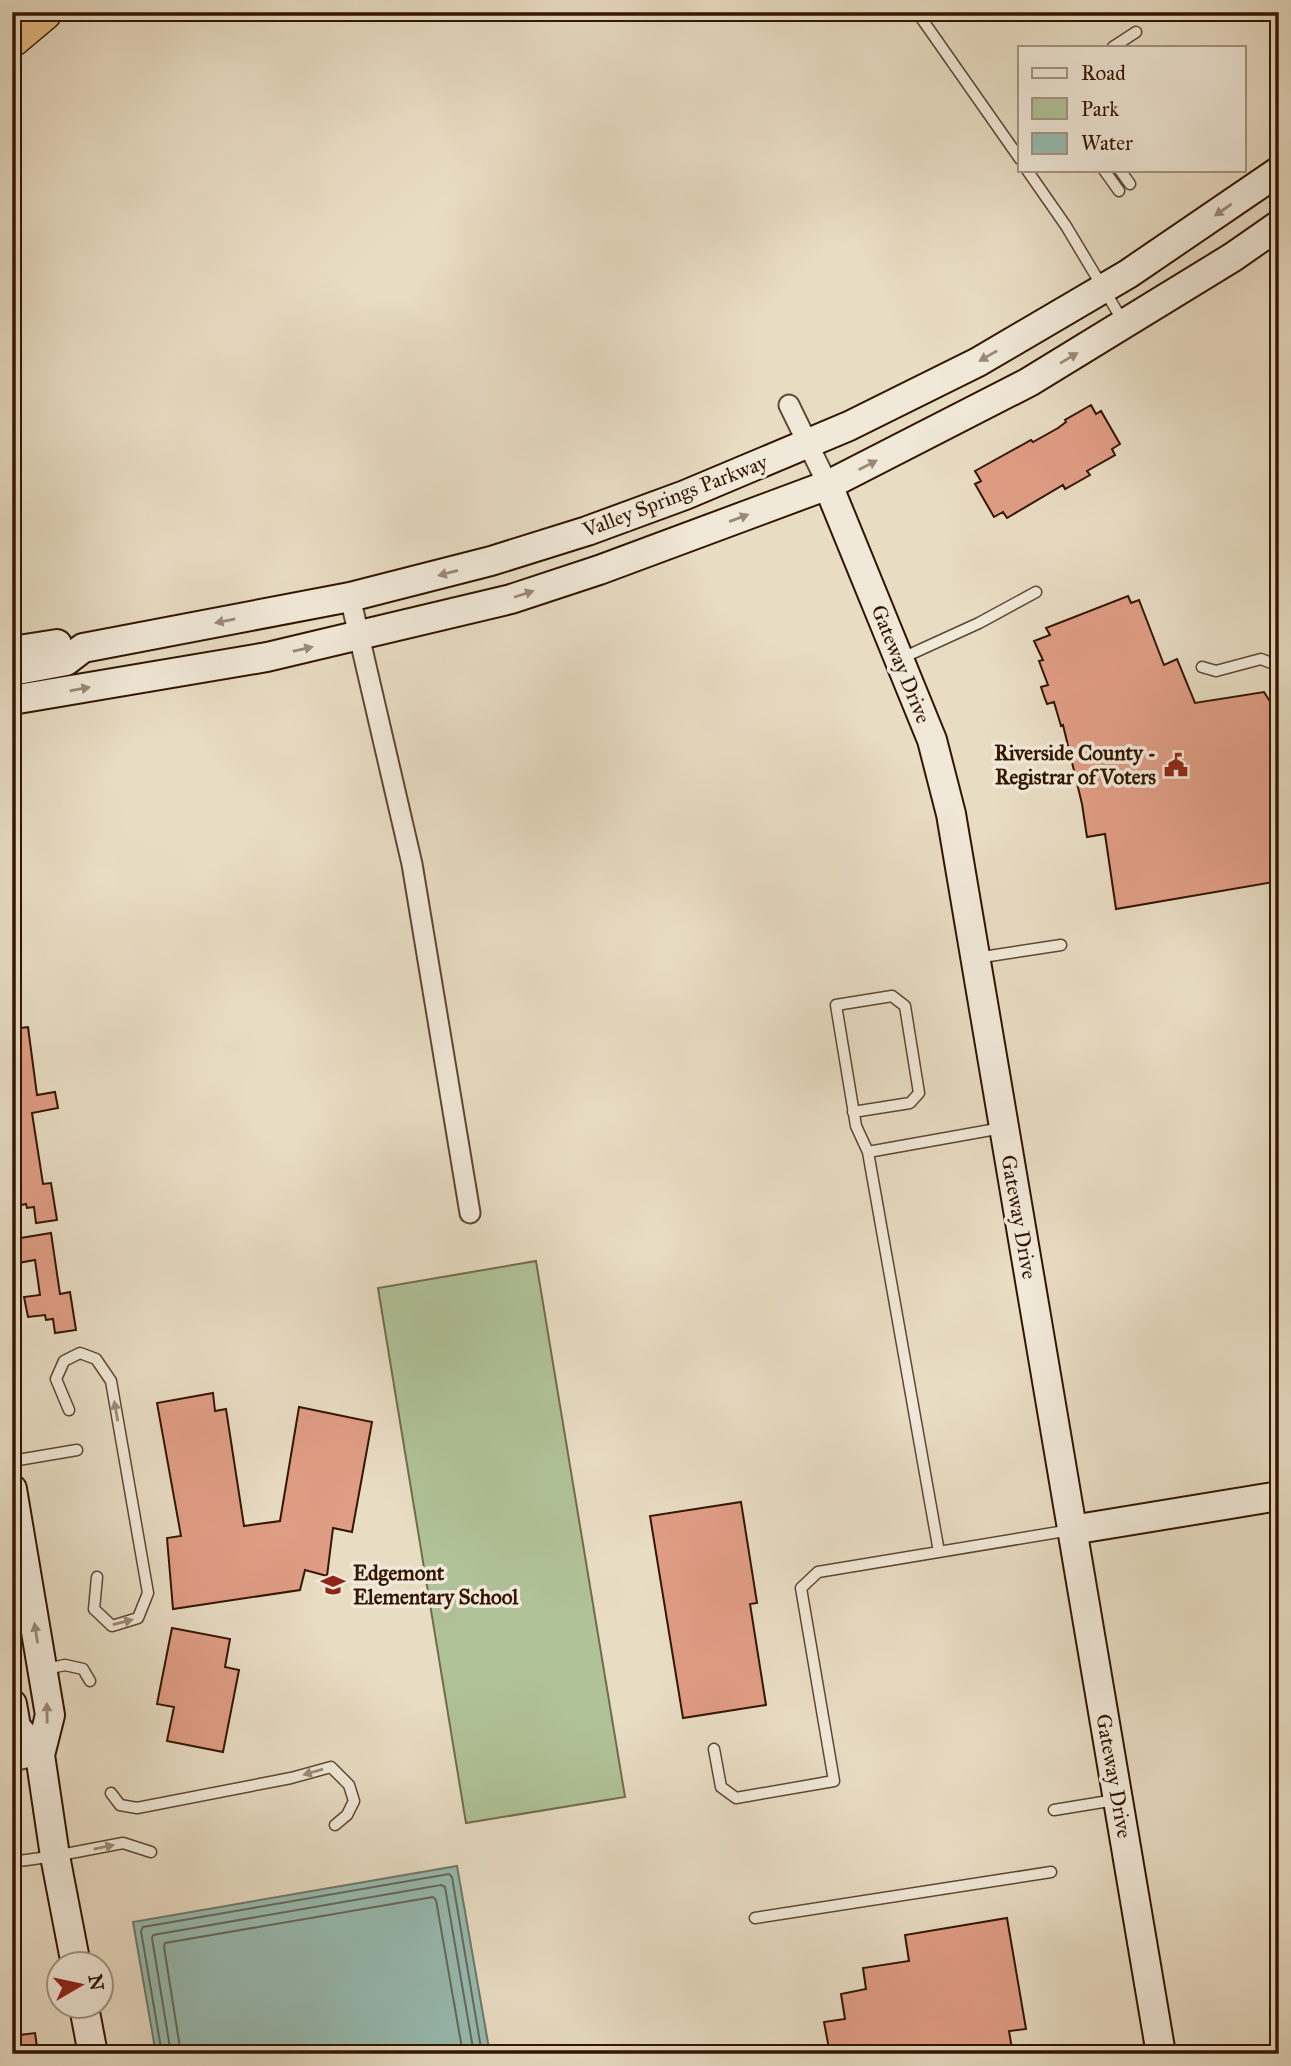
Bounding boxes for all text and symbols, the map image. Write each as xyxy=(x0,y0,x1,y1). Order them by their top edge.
legend xyxy=(1018,46,1246,172)
text: Road xyxy=(1081,60,1126,86)
text: Park xyxy=(1081,96,1119,122)
text: Water xyxy=(1081,130,1133,156)
one-way arrow xyxy=(1214,203,1232,217)
one-way arrow xyxy=(978,350,997,362)
one-way arrow xyxy=(1059,352,1078,364)
street label: Valley Springs Parkway xyxy=(578,448,772,544)
one-way arrow xyxy=(858,459,878,470)
one-way arrow xyxy=(728,512,749,523)
one-way arrow xyxy=(437,568,459,579)
one-way arrow xyxy=(514,589,535,599)
street label: Gateway Drive xyxy=(865,601,937,727)
one-way arrow xyxy=(214,616,236,627)
one-way arrow xyxy=(293,643,315,654)
one-way arrow xyxy=(69,683,91,694)
place label: Riverside County - Registrar of Voters xyxy=(994,740,1156,790)
public building icon: Riverside County - Registrar of Voters xyxy=(1162,751,1190,779)
street label: Gateway Drive xyxy=(995,1153,1043,1281)
one-way arrow xyxy=(110,1400,121,1422)
place label: Edgemont Elementary School xyxy=(353,1560,519,1610)
school or university icon: Edgemont Elementary School xyxy=(319,1571,347,1599)
one-way arrow xyxy=(112,1616,134,1627)
one-way arrow xyxy=(30,1622,41,1644)
one-way arrow xyxy=(41,1702,53,1724)
street label: Gateway Drive xyxy=(1090,1712,1138,1840)
one-way arrow xyxy=(302,1767,324,1778)
one-way arrow xyxy=(93,1841,115,1852)
north arrow xyxy=(46,1951,116,2021)
text: N xyxy=(84,1973,109,1992)

